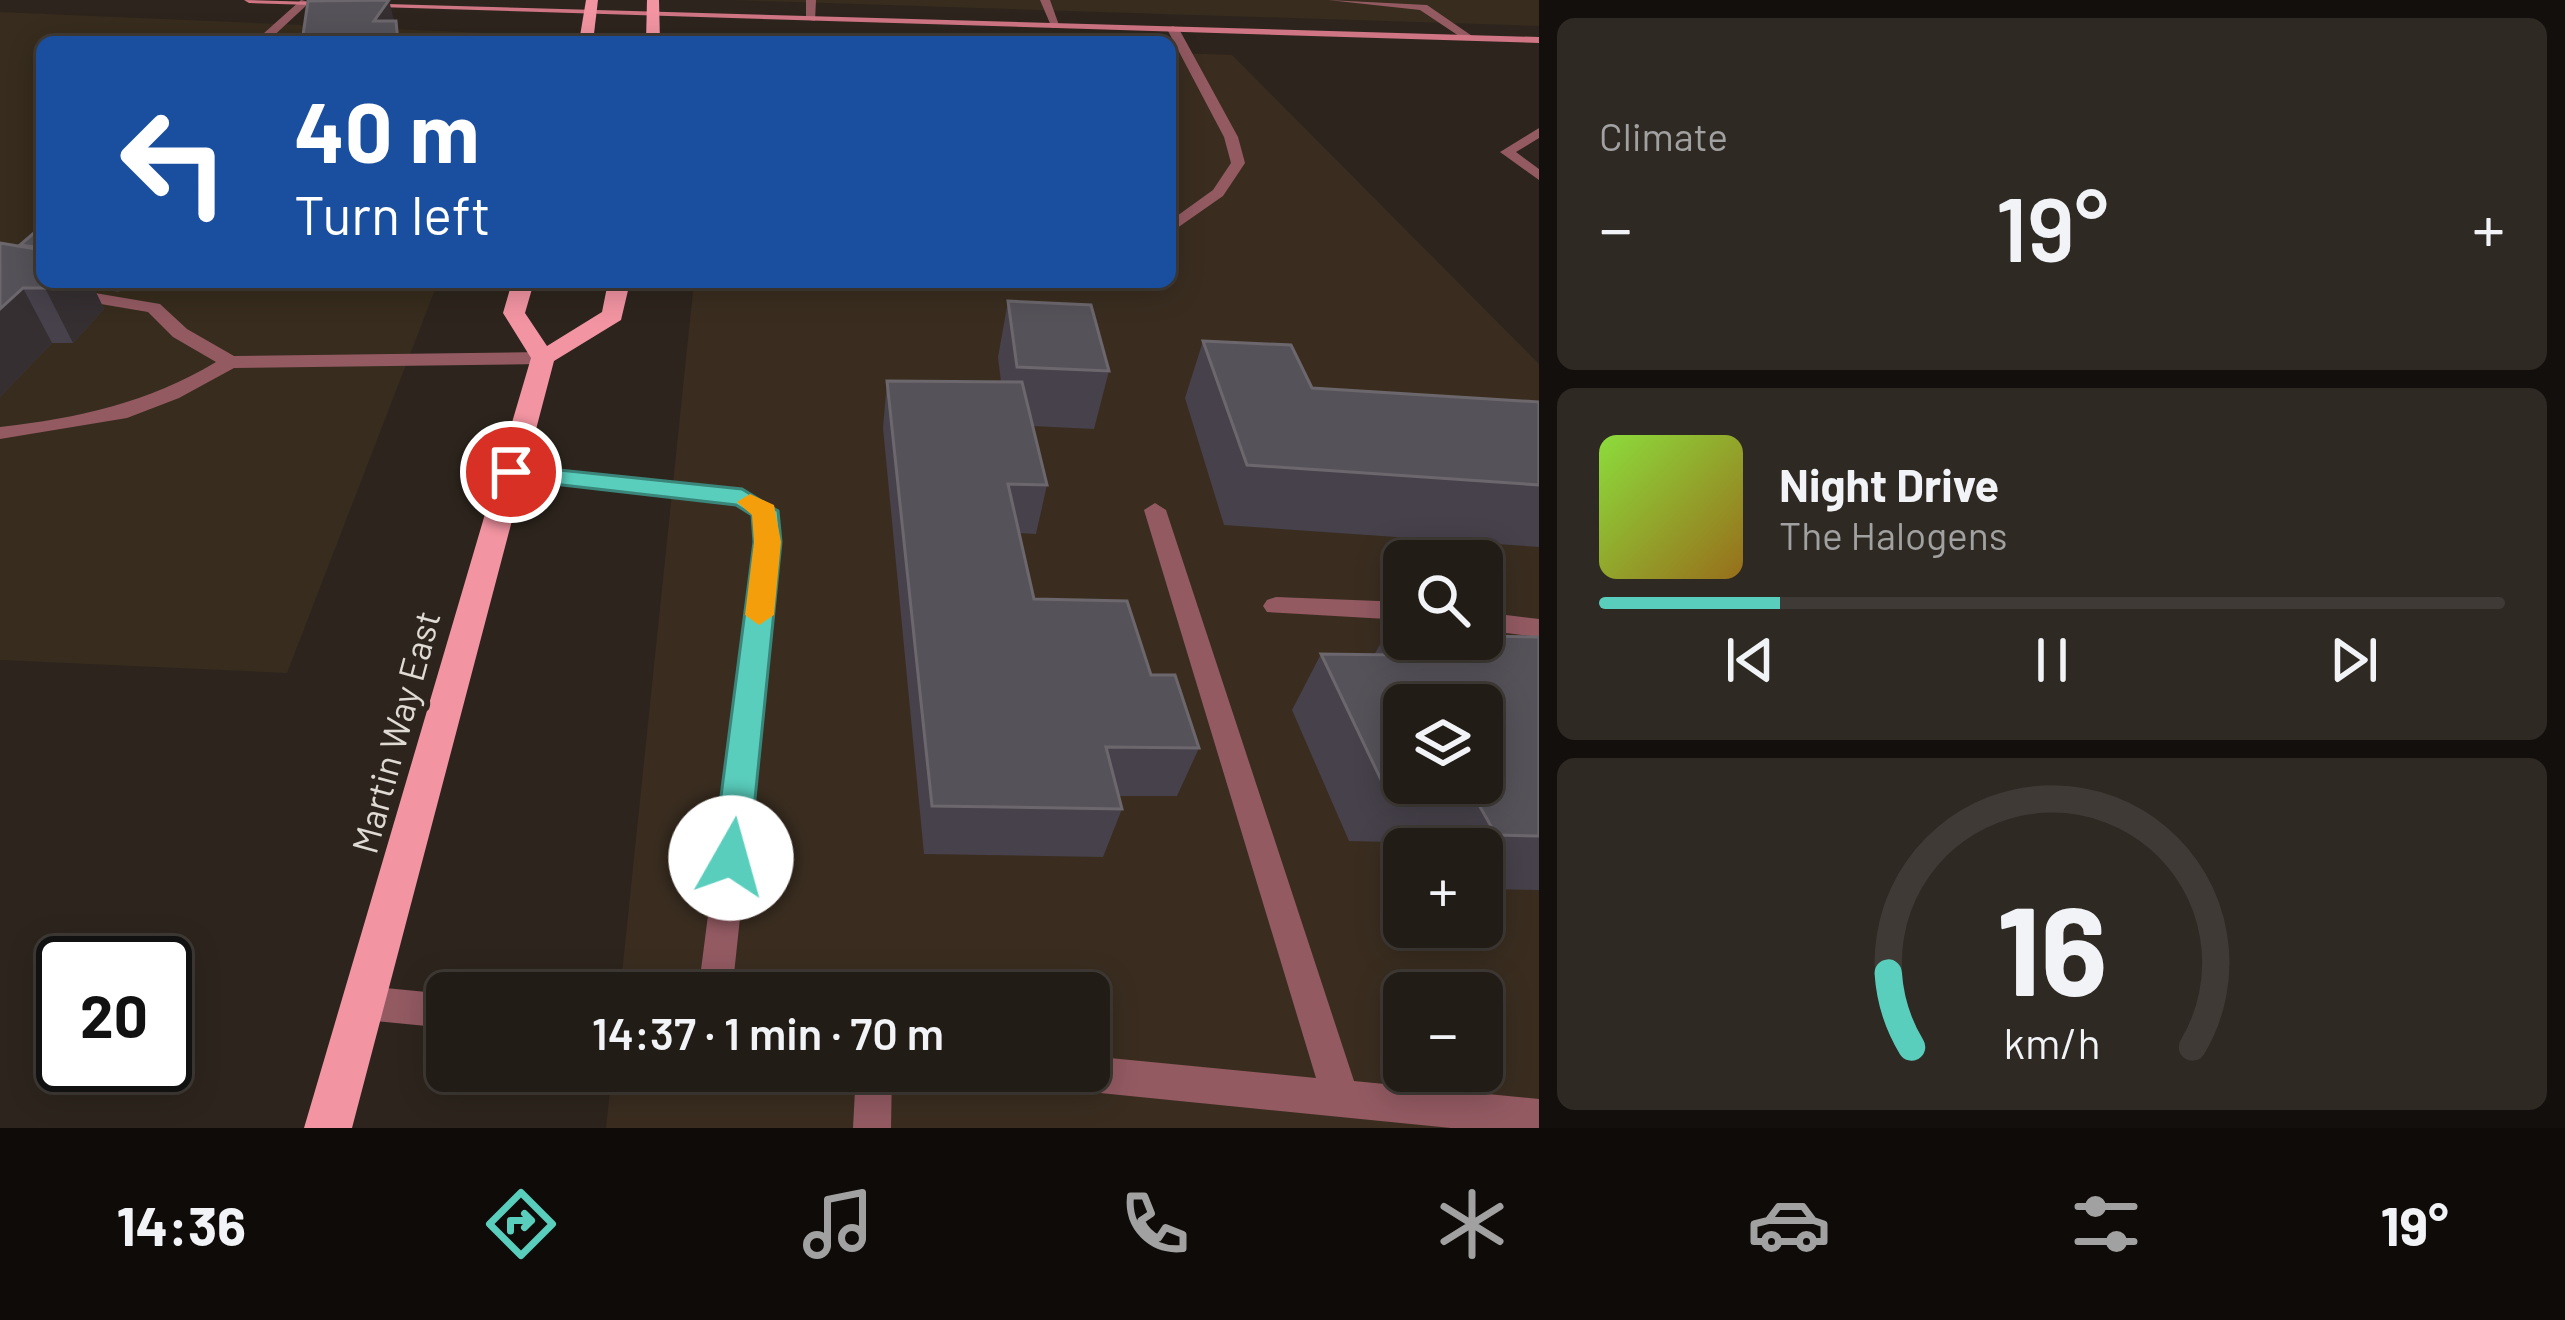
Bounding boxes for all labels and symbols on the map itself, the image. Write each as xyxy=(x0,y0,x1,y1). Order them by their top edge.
pin xyxy=(460,421,562,523)
street label: Martin Way East xyxy=(342,606,448,857)
position arrow xyxy=(668,795,794,921)
speed limit sign: 20 xyxy=(36,936,192,1092)

